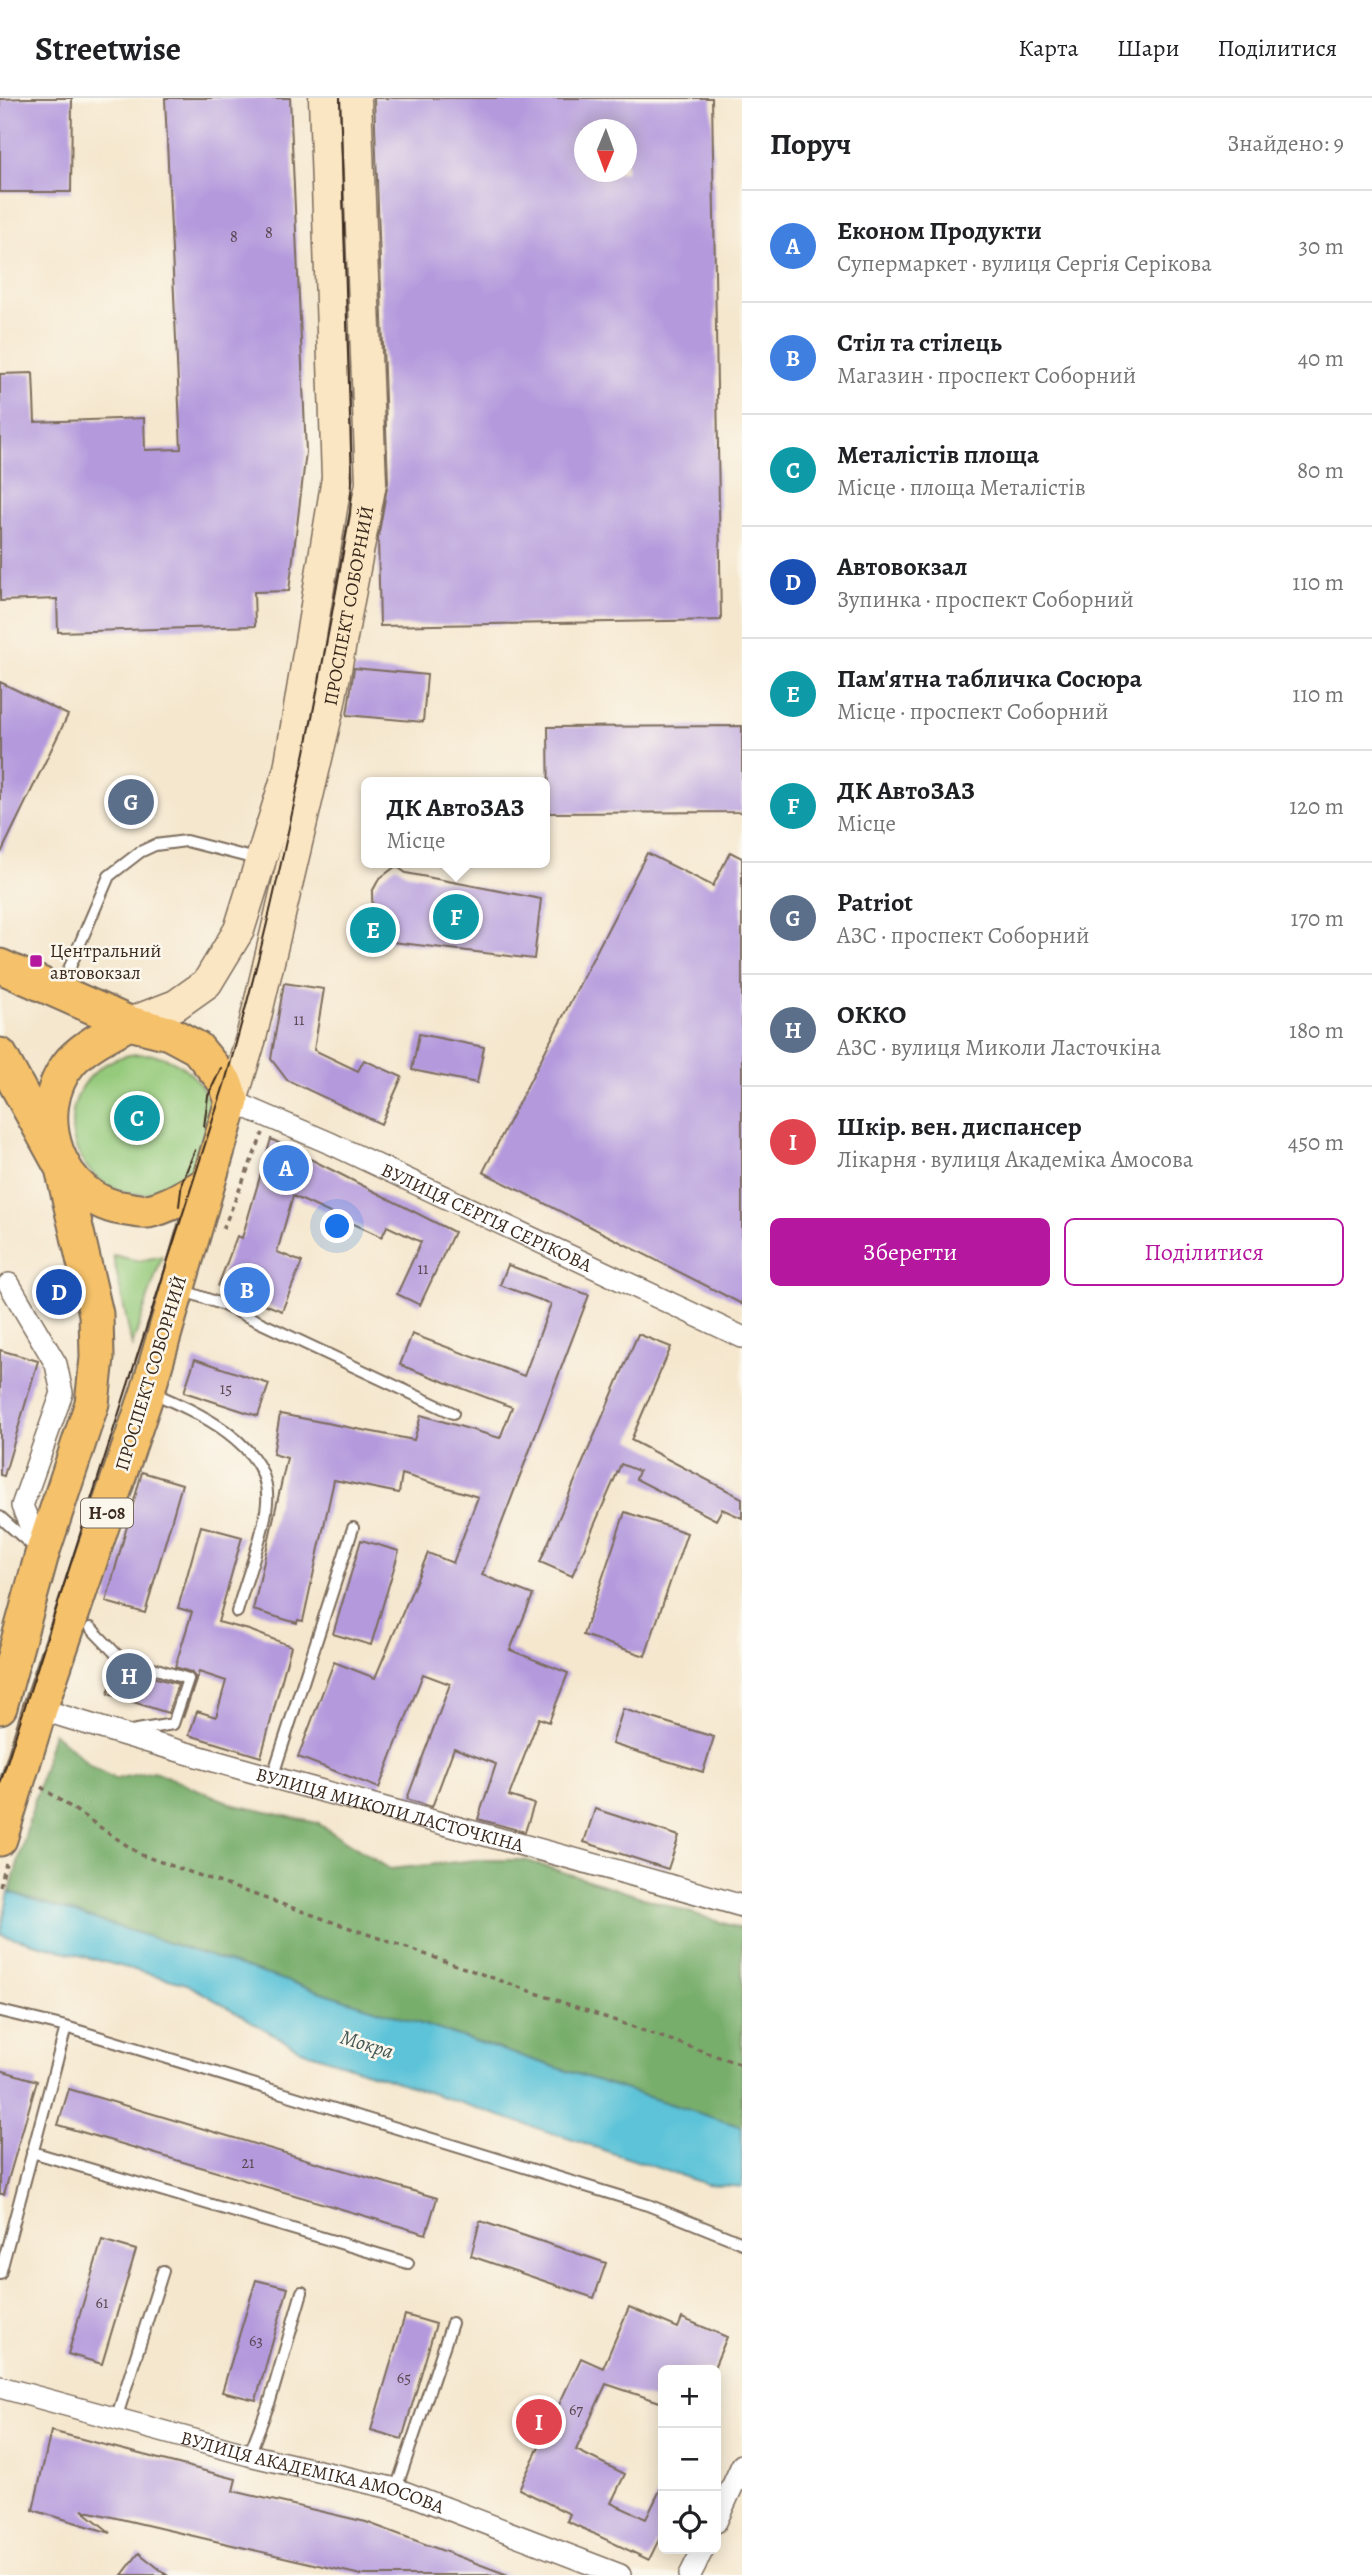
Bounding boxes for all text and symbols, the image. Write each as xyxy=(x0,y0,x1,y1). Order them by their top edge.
text: Streetwise xyxy=(35,26,181,71)
text: Карта xyxy=(1018,32,1079,64)
text: Шари xyxy=(1117,32,1180,64)
text: Поділитися xyxy=(1218,32,1337,64)
north arrow xyxy=(574,119,637,182)
text: Поруч xyxy=(770,124,851,164)
text: Знайдено: 9 xyxy=(1227,128,1344,159)
text: Економ Продукти xyxy=(837,213,1042,248)
house number: 8 xyxy=(265,222,273,244)
house number: 8 xyxy=(230,226,238,248)
text: A xyxy=(786,231,800,262)
text: 30 m xyxy=(1298,231,1344,262)
text: Супермаркет · вулиця Сергія Серікова xyxy=(837,248,1212,279)
text: Стіл та стілець xyxy=(837,325,1002,360)
text: B xyxy=(786,343,800,374)
text: 40 m xyxy=(1298,343,1344,374)
text: Магазин · проспект Соборний xyxy=(837,360,1136,391)
text: Металістів площа xyxy=(837,437,1039,472)
text: C xyxy=(786,455,800,486)
text: 80 m xyxy=(1297,455,1344,486)
text: Місце · площа Металістів xyxy=(837,472,1086,503)
street label: ПРОСПЕКТ СОБОРНИЙ xyxy=(318,504,380,708)
text: Автовокзал xyxy=(837,549,968,584)
text: D xyxy=(785,567,801,598)
text: 110 m xyxy=(1292,567,1344,598)
text: Зупинка · проспект Соборний xyxy=(837,584,1134,615)
text: Пам'ятна табличка Сосюра xyxy=(837,661,1142,696)
text: E xyxy=(786,679,800,710)
text: 110 m xyxy=(1292,679,1344,710)
text: Місце · проспект Соборний xyxy=(837,696,1108,727)
text: ДК АвтоЗАЗ xyxy=(837,773,975,808)
pin: G xyxy=(108,776,154,828)
popup xyxy=(361,777,550,868)
text: ДК АвтоЗАЗ xyxy=(387,790,524,825)
text: F xyxy=(787,791,799,822)
text: 120 m xyxy=(1289,791,1344,822)
text: Місце xyxy=(837,808,896,839)
text: Місце xyxy=(387,825,446,856)
text: Patriot xyxy=(837,885,913,920)
pin: F xyxy=(433,891,479,943)
text: G xyxy=(785,903,801,934)
text: 170 m xyxy=(1291,903,1344,934)
pin: E xyxy=(350,904,396,956)
text: АЗС · проспект Соборний xyxy=(837,920,1089,951)
place label: Центральний автовокзал xyxy=(50,938,162,986)
marker: Центральний автовокзал xyxy=(28,953,44,969)
text: ОККО xyxy=(837,997,906,1032)
house number: 11 xyxy=(294,1009,305,1031)
text: H xyxy=(784,1015,802,1046)
text: 180 m xyxy=(1289,1015,1344,1046)
text: АЗС · вулиця Миколи Ласточкіна xyxy=(837,1032,1161,1063)
pin: C xyxy=(114,1092,160,1144)
text: Шкір. вен. диспансер xyxy=(837,1109,1082,1144)
text: I xyxy=(789,1127,797,1158)
text: 450 m xyxy=(1288,1127,1344,1158)
pin: A xyxy=(263,1142,309,1194)
text: Лікарня · вулиця Академіка Амосова xyxy=(837,1144,1193,1175)
street label: ВУЛИЦЯ СЕРГІЯ СЕРІКОВА xyxy=(377,1157,597,1279)
your location xyxy=(320,1209,354,1243)
button: Зберегти xyxy=(770,1218,1050,1286)
button: Поділитися xyxy=(1064,1218,1344,1286)
house number: 11 xyxy=(418,1258,429,1280)
pin: B xyxy=(224,1264,270,1316)
pin: D xyxy=(36,1266,82,1318)
street label: ПРОСПЕКТ СОБОРНИЙ xyxy=(109,1273,193,1474)
house number: 15 xyxy=(220,1378,232,1400)
road number: Н-08 xyxy=(81,1498,133,1528)
pin: H xyxy=(106,1650,152,1702)
street label: ВУЛИЦЯ МИКОЛИ ЛАСТОЧКІНА xyxy=(253,1761,527,1859)
water label: Мокра xyxy=(337,2023,397,2065)
house number: 21 xyxy=(241,2152,255,2174)
house number: 61 xyxy=(96,2292,109,2314)
house number: 63 xyxy=(249,2330,263,2352)
map controls xyxy=(658,2365,721,2554)
button: + xyxy=(658,2365,721,2428)
house number: 65 xyxy=(397,2367,411,2389)
pin: I xyxy=(516,2396,562,2448)
house number: 67 xyxy=(569,2399,583,2421)
street label: ВУЛИЦЯ АКАДЕМІКА АМОСОВА xyxy=(178,2425,449,2521)
button: − xyxy=(658,2428,721,2491)
button: locate xyxy=(658,2491,721,2554)

